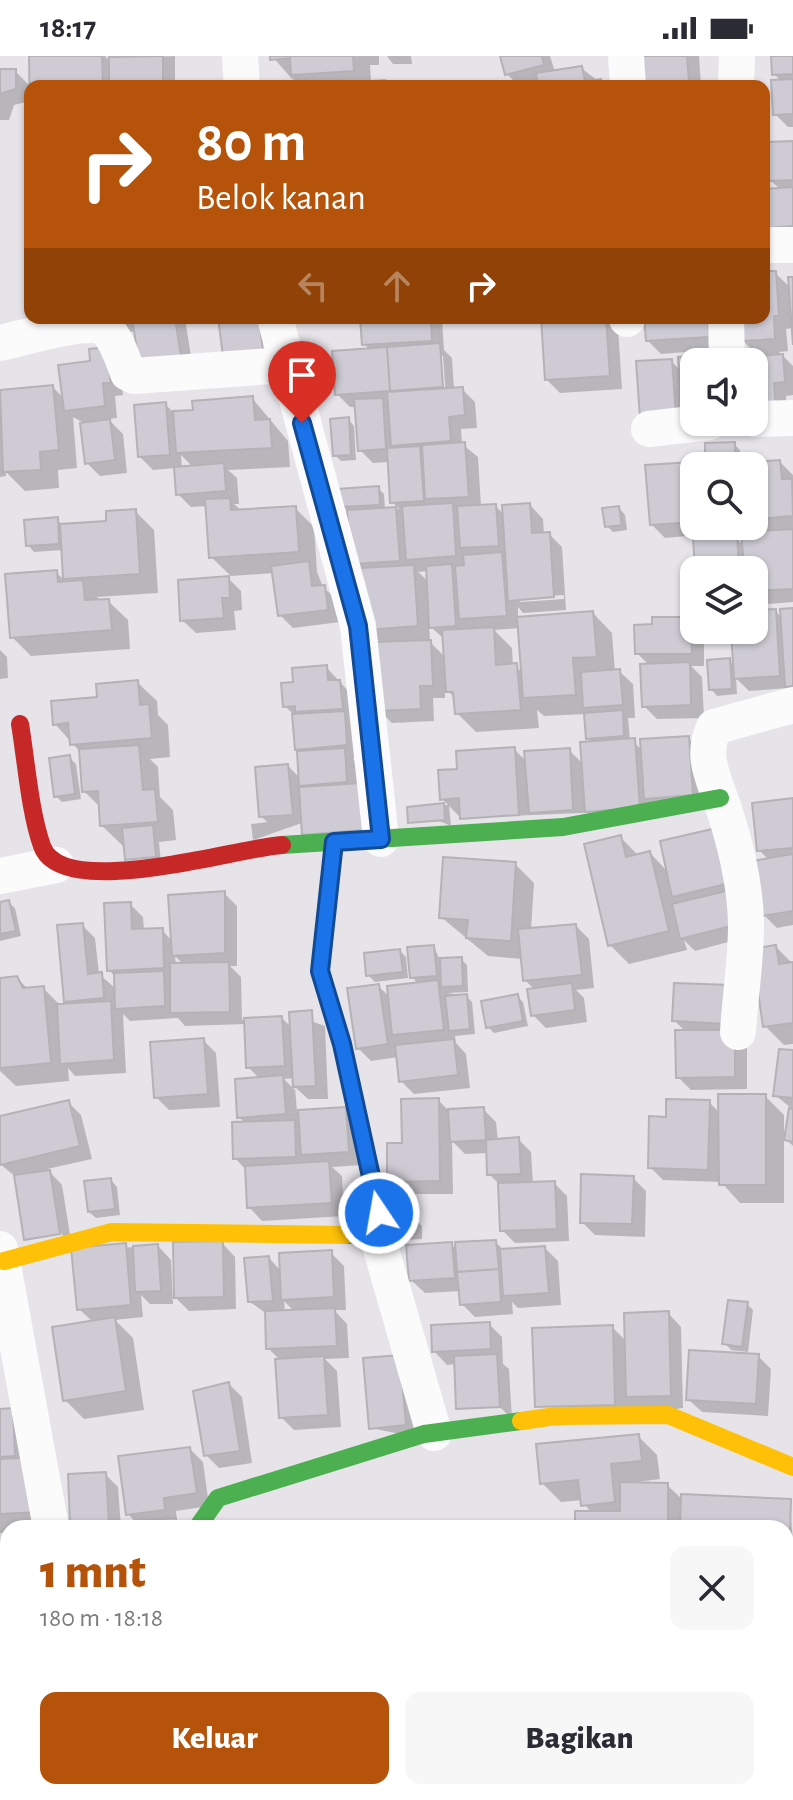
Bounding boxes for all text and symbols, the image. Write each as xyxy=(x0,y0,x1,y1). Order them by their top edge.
text: 18:17 xyxy=(40,13,96,43)
icon: right xyxy=(64,112,168,216)
text: 80 m xyxy=(196,115,306,171)
text: Belok kanan xyxy=(196,180,366,216)
icon: left xyxy=(291,264,335,308)
icon: ahead xyxy=(375,264,419,308)
icon: right xyxy=(459,264,503,308)
pin xyxy=(268,341,336,423)
map controls xyxy=(680,348,768,644)
button: sound xyxy=(680,348,768,436)
icon: arrive xyxy=(280,353,324,397)
button: search xyxy=(680,452,768,540)
button: layers xyxy=(680,556,768,644)
position arrow xyxy=(337,1171,421,1255)
button: close xyxy=(670,1546,754,1630)
text: 1 mnt xyxy=(40,1549,146,1597)
text: 180 m · 18:18 xyxy=(40,1605,163,1631)
button: Keluar xyxy=(40,1692,389,1784)
button: Bagikan xyxy=(405,1692,754,1784)

